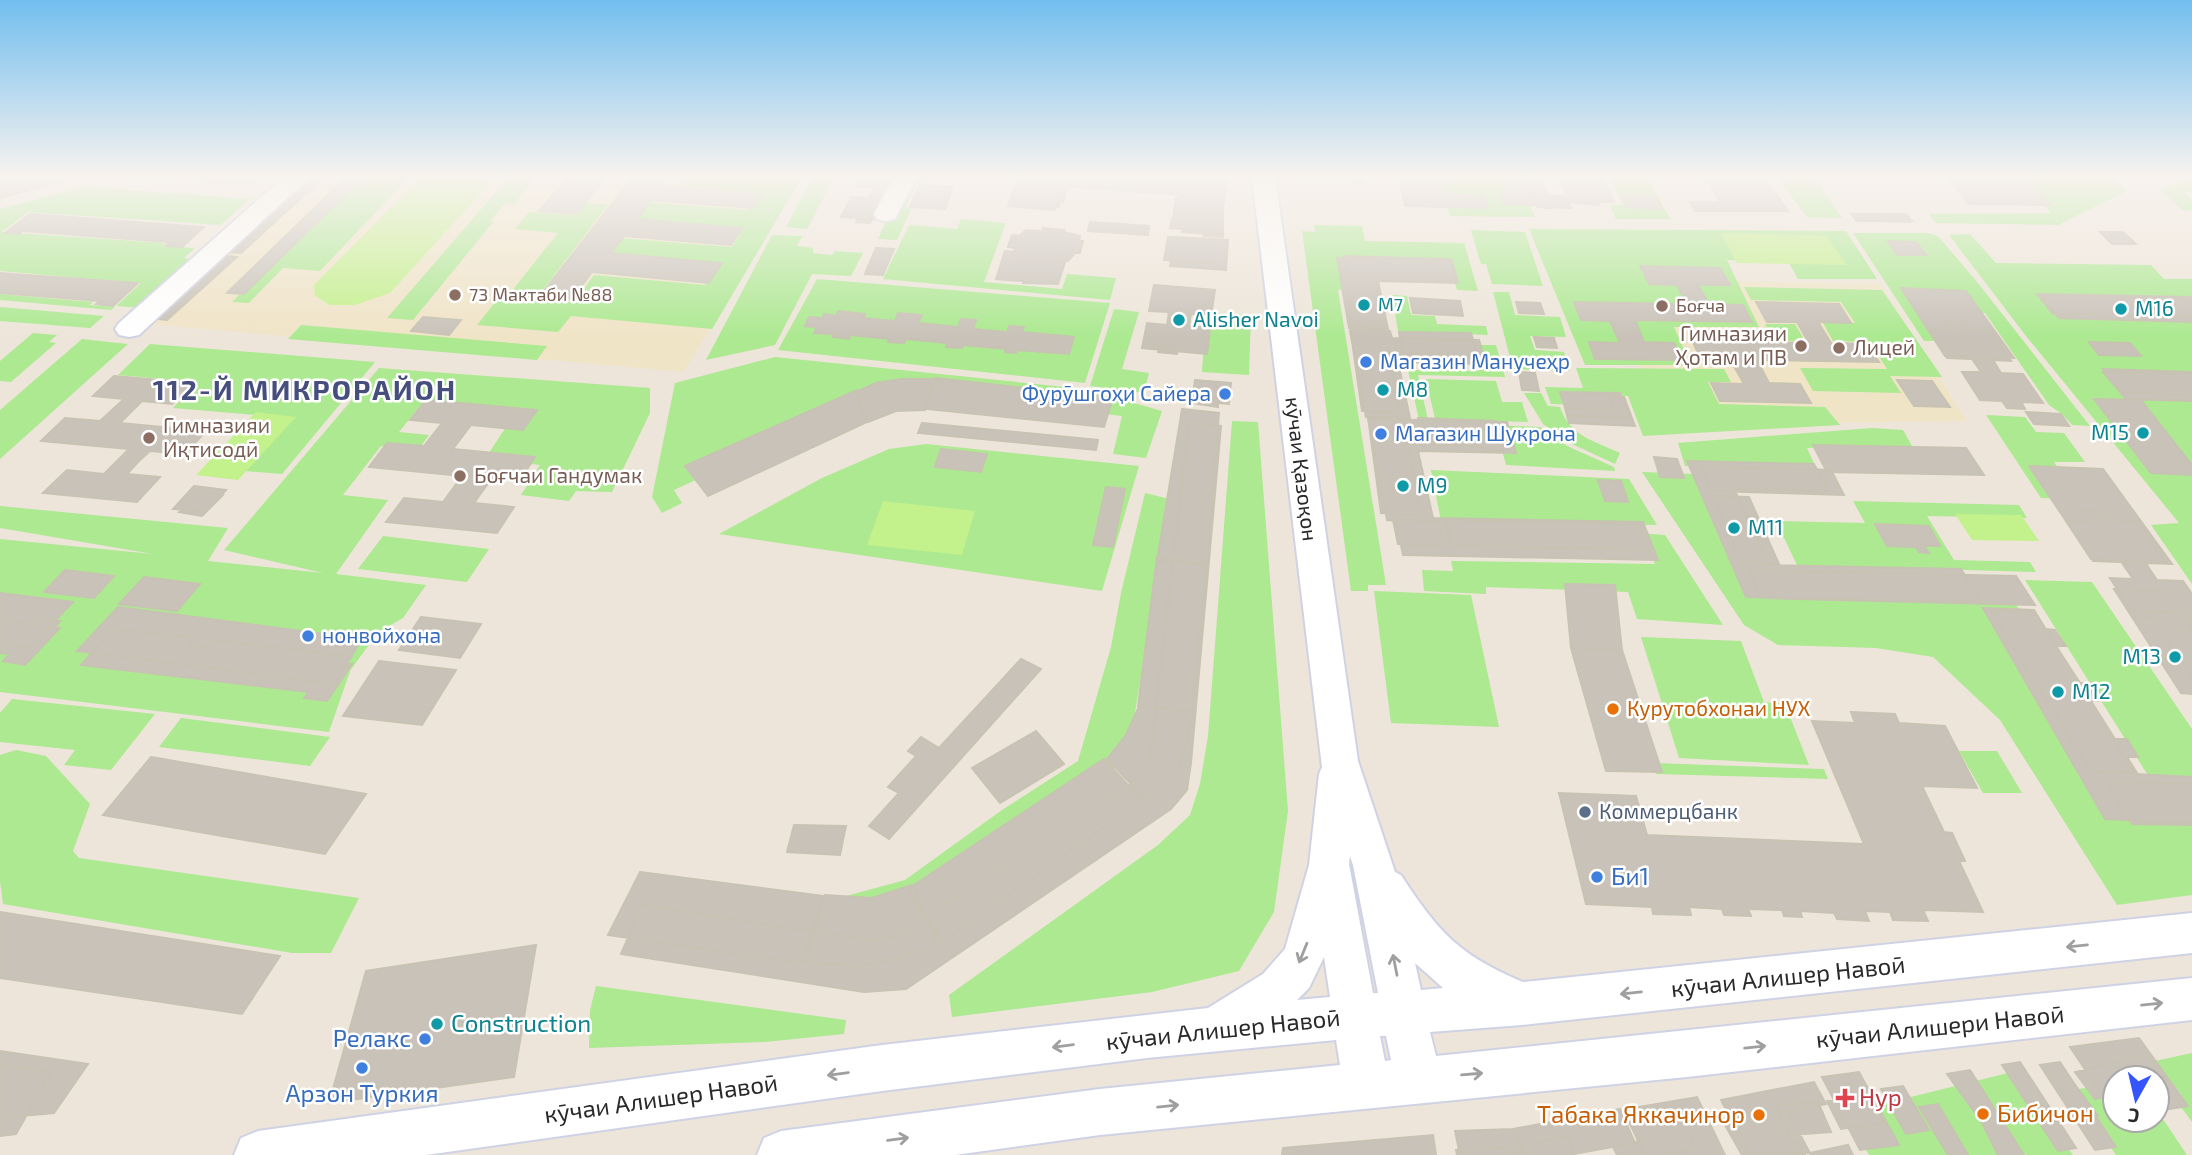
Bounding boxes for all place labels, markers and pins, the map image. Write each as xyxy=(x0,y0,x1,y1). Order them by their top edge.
place label: 73 Мактаби №88 xyxy=(469,283,612,305)
marker: 73 Мактаби №88 xyxy=(447,287,463,303)
place label: М7 xyxy=(1378,293,1403,315)
place label: Боғча xyxy=(1676,294,1725,316)
place label: М16 xyxy=(2135,295,2174,320)
marker: М7 xyxy=(1356,297,1372,313)
marker: Боғча xyxy=(1654,298,1670,314)
marker: М16 xyxy=(2113,301,2129,317)
place label: Alisher Navoi xyxy=(1193,306,1319,331)
marker: Alisher Navoi xyxy=(1171,312,1187,328)
place label: Гимназияи Ҳотам и ПВ xyxy=(1675,320,1787,369)
place label: Лицей xyxy=(1853,334,1915,359)
marker: Гимназияи Ҳотам и ПВ xyxy=(1793,338,1809,354)
marker: Лицей xyxy=(1831,340,1847,356)
place label: Магазин Манучеҳр xyxy=(1380,348,1570,374)
marker: Магазин Манучеҳр xyxy=(1358,354,1374,370)
place label: М8 xyxy=(1397,376,1428,401)
place label: Фурӯшгоҳи Сайера xyxy=(1022,380,1211,406)
marker: М8 xyxy=(1375,382,1391,398)
marker: Фурӯшгоҳи Сайера xyxy=(1217,386,1233,402)
place label: Гимназияи Иқтисодӣ xyxy=(163,412,270,461)
place label: М15 xyxy=(2091,419,2129,444)
place label: Магазин Шукрона xyxy=(1395,420,1576,446)
marker: М15 xyxy=(2135,425,2151,441)
marker: Магазин Шукрона xyxy=(1373,426,1389,442)
marker: Гимназияи Иқтисодӣ xyxy=(141,430,157,446)
place label: Боғчаи Гандумак xyxy=(474,462,642,488)
marker: Боғчаи Гандумак xyxy=(452,468,468,484)
place label: М9 xyxy=(1417,472,1447,497)
marker: М9 xyxy=(1395,478,1411,494)
place label: М11 xyxy=(1748,514,1783,539)
marker: М11 xyxy=(1726,520,1742,536)
place label: нонвойхона xyxy=(322,622,441,647)
marker: нонвойхона xyxy=(300,628,316,644)
place label: М13 xyxy=(2123,643,2161,668)
marker: М13 xyxy=(2167,649,2183,665)
place label: М12 xyxy=(2072,678,2111,703)
marker: М12 xyxy=(2050,684,2066,700)
place label: Курутобхонаи НУХ xyxy=(1627,695,1811,721)
marker: Курутобхонаи НУХ xyxy=(1605,701,1621,717)
place label: Коммерцбанк xyxy=(1599,798,1738,823)
marker: Коммерцбанк xyxy=(1577,804,1593,820)
place label: Би1 xyxy=(1611,861,1649,890)
marker: Би1 xyxy=(1589,869,1605,885)
place label: Construction xyxy=(451,1008,591,1037)
marker: Construction xyxy=(429,1016,445,1032)
place label: Релакс xyxy=(333,1023,411,1052)
marker: Релакс xyxy=(417,1031,433,1047)
marker: Арзон Туркия xyxy=(354,1060,370,1076)
place label: Арзон Туркия xyxy=(286,1078,438,1108)
place label: Нур xyxy=(1859,1082,1902,1112)
marker: Нур xyxy=(1837,1090,1853,1106)
place label: Бибичон xyxy=(1997,1098,2094,1127)
place label: Табака Яккачинор xyxy=(1537,1099,1745,1128)
marker: Бибичон xyxy=(1975,1106,1991,1122)
marker: Табака Яккачинор xyxy=(1751,1107,1767,1123)

